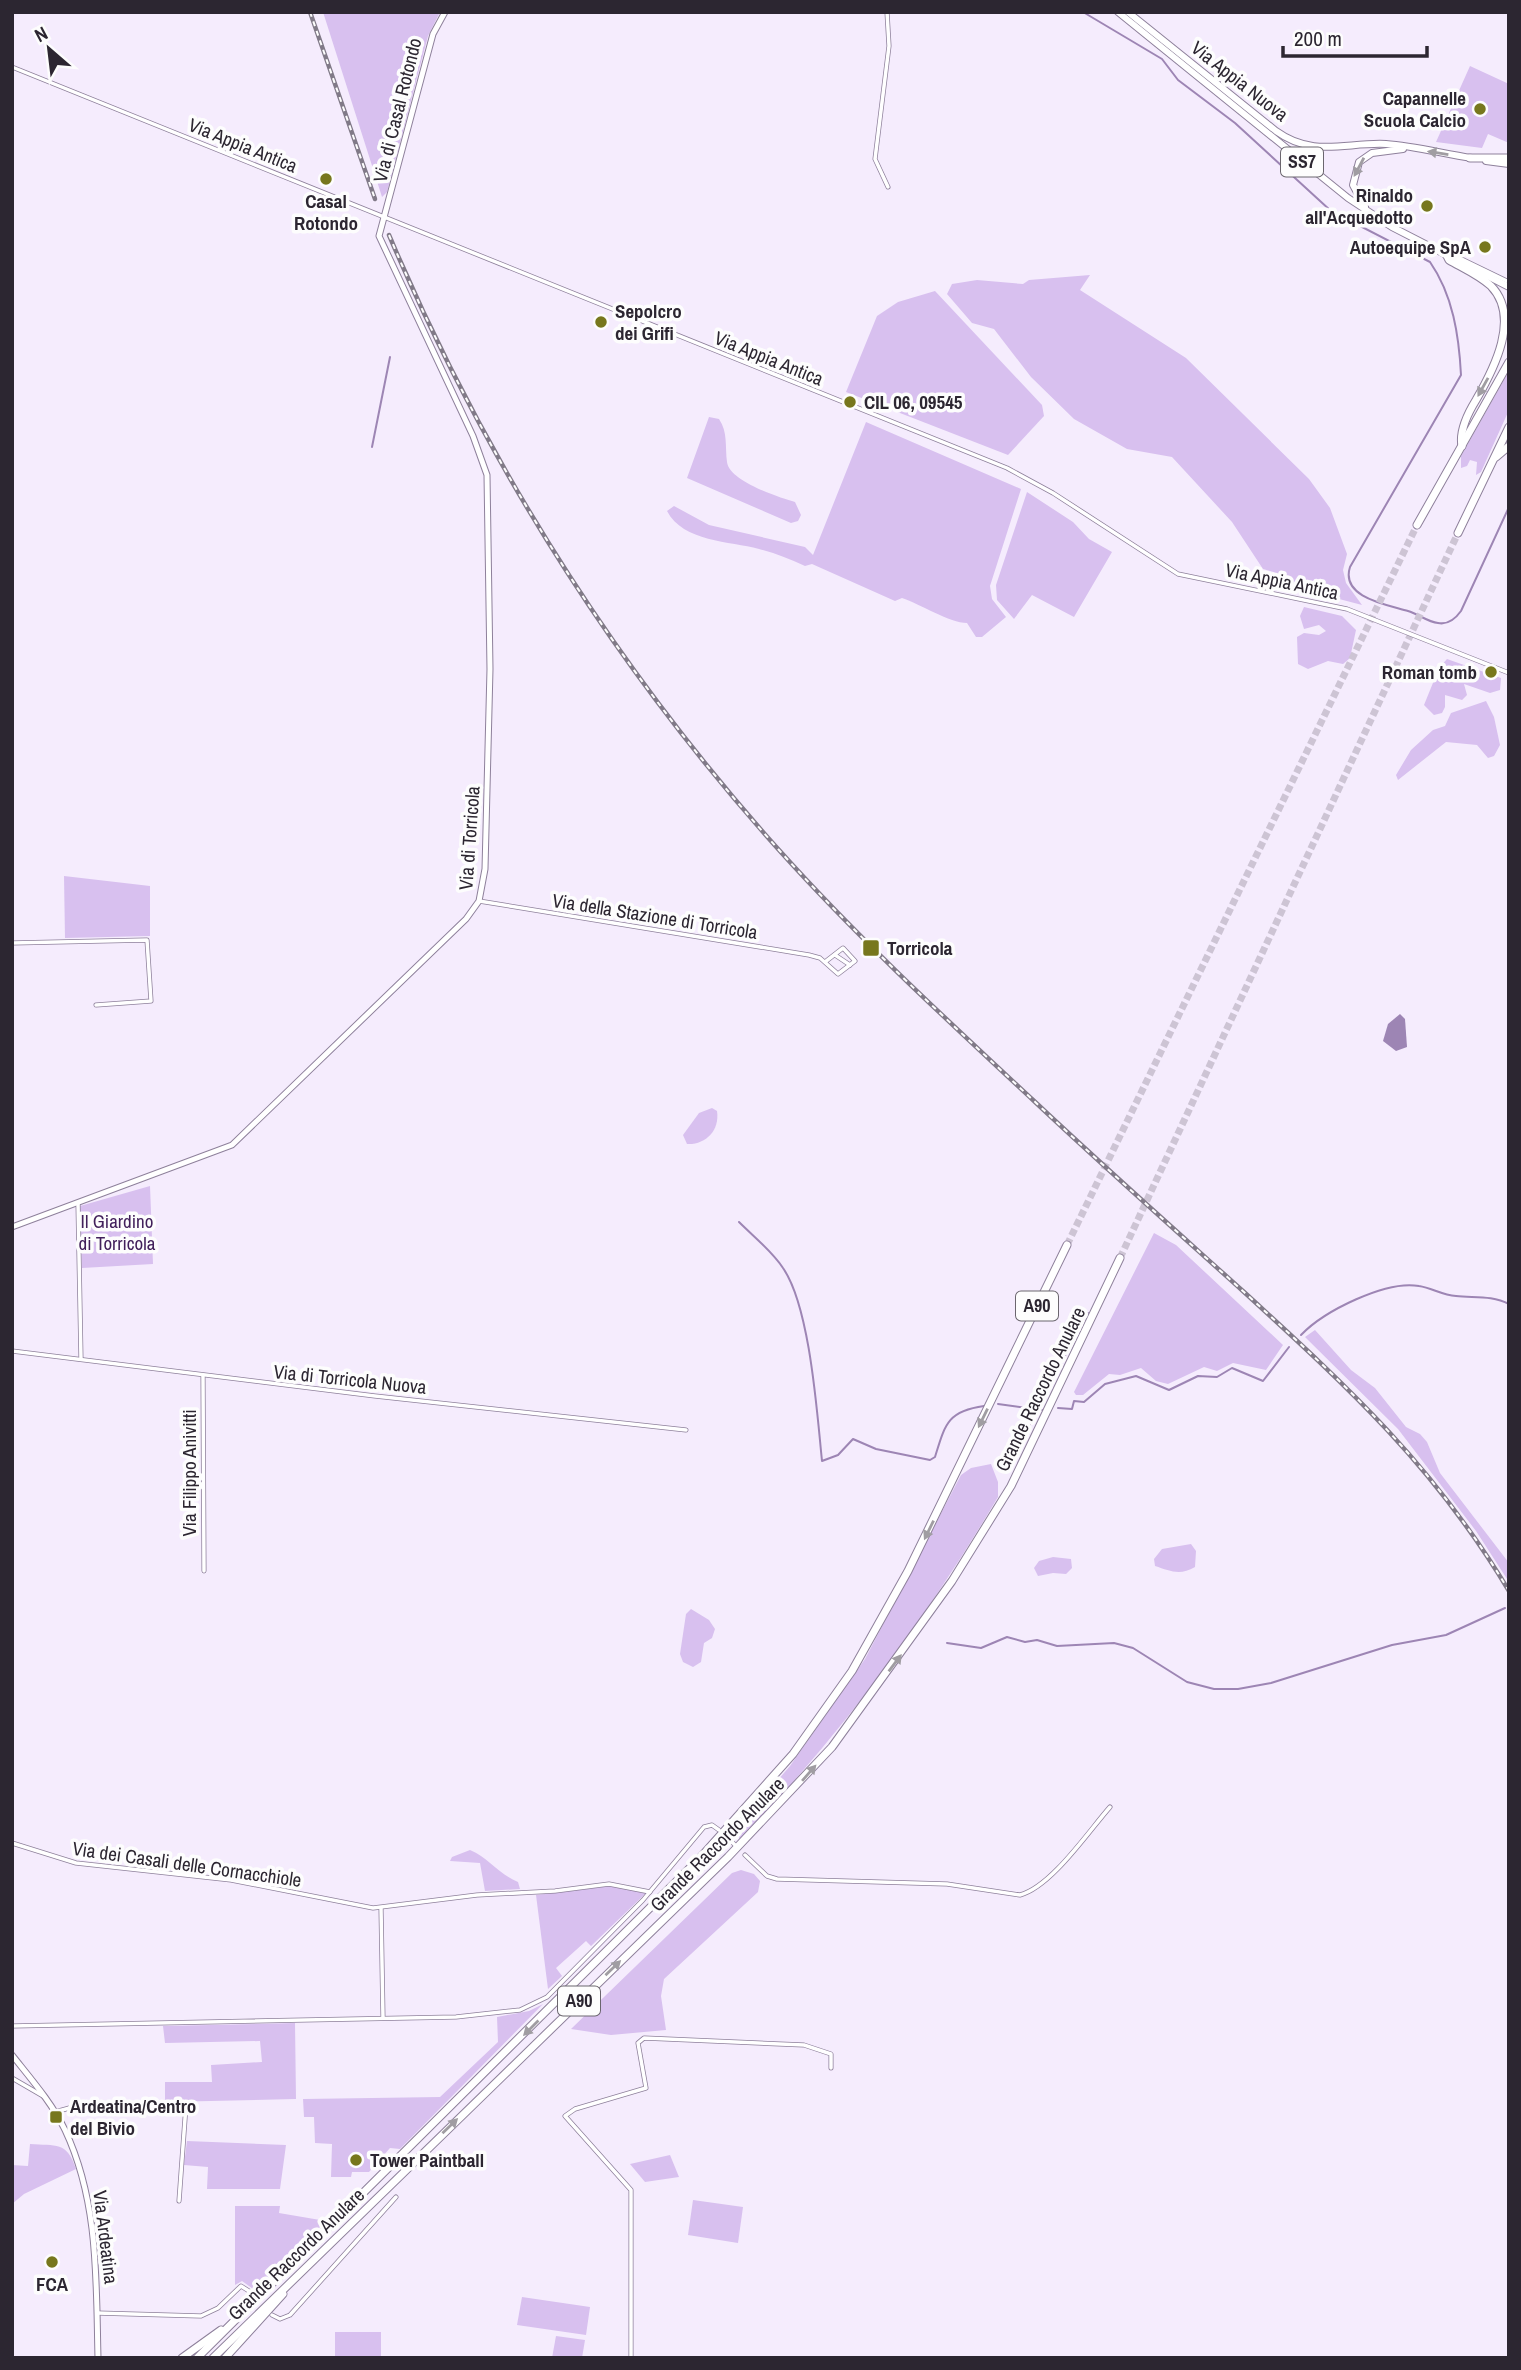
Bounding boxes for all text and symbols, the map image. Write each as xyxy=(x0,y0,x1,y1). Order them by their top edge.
north arrow xyxy=(14,14,84,84)
scale bar xyxy=(1283,14,1426,58)
text: N xyxy=(30,20,52,48)
text: 200 m xyxy=(1294,24,1342,53)
street label: Via di Casal Rotondo xyxy=(367,35,427,185)
street label: Via Appia Nuova xyxy=(1186,35,1294,127)
place label: Capannelle Scuola Calcio xyxy=(1364,85,1466,133)
marker: Capannelle Scuola Calcio xyxy=(1472,101,1488,117)
street label: Via Appia Antica xyxy=(185,111,301,179)
one-way arrow xyxy=(1427,147,1449,158)
road number: SS7 xyxy=(1281,148,1323,176)
one-way arrow xyxy=(1353,157,1365,177)
marker: Casal Rotondo xyxy=(318,171,334,187)
place label: Rinaldo all'Acquedotto xyxy=(1305,182,1413,230)
place label: Casal Rotondo xyxy=(294,188,358,236)
marker: Rinaldo all'Acquedotto xyxy=(1419,198,1435,214)
place label: Autoequipe SpA xyxy=(1350,234,1472,260)
marker: Autoequipe SpA xyxy=(1477,239,1493,255)
place label: Sepolcro dei Grifi xyxy=(615,298,682,346)
marker: Sepolcro dei Grifi xyxy=(593,314,609,330)
street label: Via Appia Antica xyxy=(711,324,827,392)
one-way arrow xyxy=(1477,378,1489,397)
place label: CIL 06, 09545 xyxy=(864,389,963,415)
marker: CIL 06, 09545 xyxy=(842,394,858,410)
street label: Via Appia Antica xyxy=(1223,556,1341,606)
place label: Roman tomb xyxy=(1382,659,1477,685)
marker: Roman tomb xyxy=(1483,664,1499,680)
street label: Via di Torricola xyxy=(452,785,486,891)
street label: Via della Stazione di Torricola xyxy=(551,887,760,945)
place label: Torricola xyxy=(887,935,953,961)
marker: Torricola xyxy=(861,938,881,958)
park label: Il Giardino di Torricola xyxy=(79,1208,156,1256)
road number: A90 xyxy=(1016,1292,1058,1321)
street label: Grande Raccordo Anulare xyxy=(989,1302,1091,1476)
street label: Via di Torricola Nuova xyxy=(272,1358,428,1400)
one-way arrow xyxy=(978,1408,989,1428)
street label: Via Filippo Anivitti xyxy=(176,1409,202,1537)
one-way arrow xyxy=(923,1520,934,1540)
one-way arrow xyxy=(887,1654,901,1672)
one-way arrow xyxy=(801,1764,817,1782)
street label: Grande Raccordo Anulare xyxy=(644,1771,790,1917)
street label: Via dei Casali delle Cornacchiole xyxy=(71,1835,303,1893)
one-way arrow xyxy=(605,1960,622,1977)
road number: A90 xyxy=(558,1986,600,2015)
one-way arrow xyxy=(522,2019,539,2036)
place label: Ardeatina/Centro del Bivio xyxy=(70,2093,196,2141)
marker: Ardeatina/Centro del Bivio xyxy=(48,2109,64,2125)
one-way arrow xyxy=(441,2119,458,2135)
place label: Tower Paintball xyxy=(370,2147,484,2173)
marker: Tower Paintball xyxy=(348,2152,364,2168)
street label: Grande Raccordo Anulare xyxy=(222,2182,370,2326)
street label: Via Ardeatina xyxy=(87,2189,125,2286)
marker: FCA xyxy=(44,2254,60,2270)
place label: FCA xyxy=(36,2271,69,2297)

